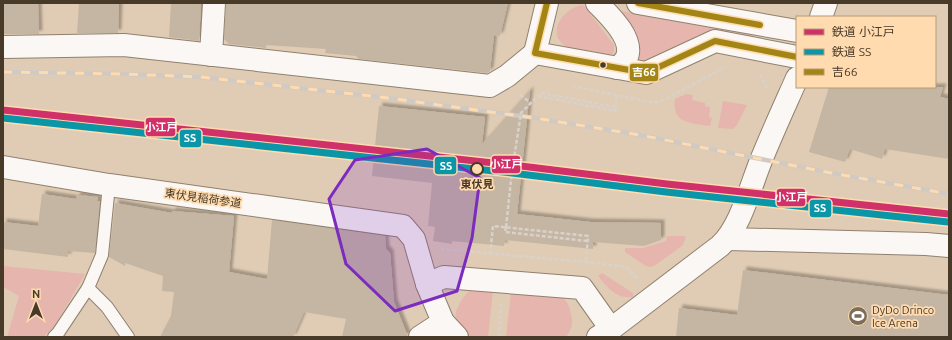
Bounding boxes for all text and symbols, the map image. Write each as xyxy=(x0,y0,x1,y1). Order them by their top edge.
legend xyxy=(796,16,936,88)
text: 鉄道 小江戸 xyxy=(832,25,895,38)
text: 鉄道 SS xyxy=(832,45,871,58)
unlabelled marker xyxy=(598,60,608,70)
line badge: 吉66 xyxy=(629,63,659,82)
text: 吉66 xyxy=(832,65,858,78)
text: 吉66 xyxy=(632,66,656,78)
line badge: 小江戸 xyxy=(145,117,176,137)
text: 小江戸 xyxy=(145,121,178,133)
line badge: SS xyxy=(179,129,202,148)
text: SS xyxy=(184,132,196,144)
line badge: 小江戸 xyxy=(491,155,521,174)
line badge: SS xyxy=(434,156,457,175)
text: 小江戸 xyxy=(490,158,523,170)
text: SS xyxy=(440,160,452,172)
marker: 東伏見 xyxy=(470,162,484,176)
place label: 東伏見 xyxy=(461,178,494,190)
street label: 東伏見稲荷参道 xyxy=(164,187,242,209)
line badge: 小江戸 xyxy=(776,188,806,207)
text: 小江戸 xyxy=(775,191,808,203)
line badge: SS xyxy=(809,199,832,218)
text: SS xyxy=(814,202,826,214)
north arrow xyxy=(16,284,56,324)
text: N xyxy=(32,288,40,300)
place label: DyDo Drinco Ice Arena xyxy=(872,304,934,329)
sports icon: DyDo Drinco Ice Arena xyxy=(847,305,869,327)

